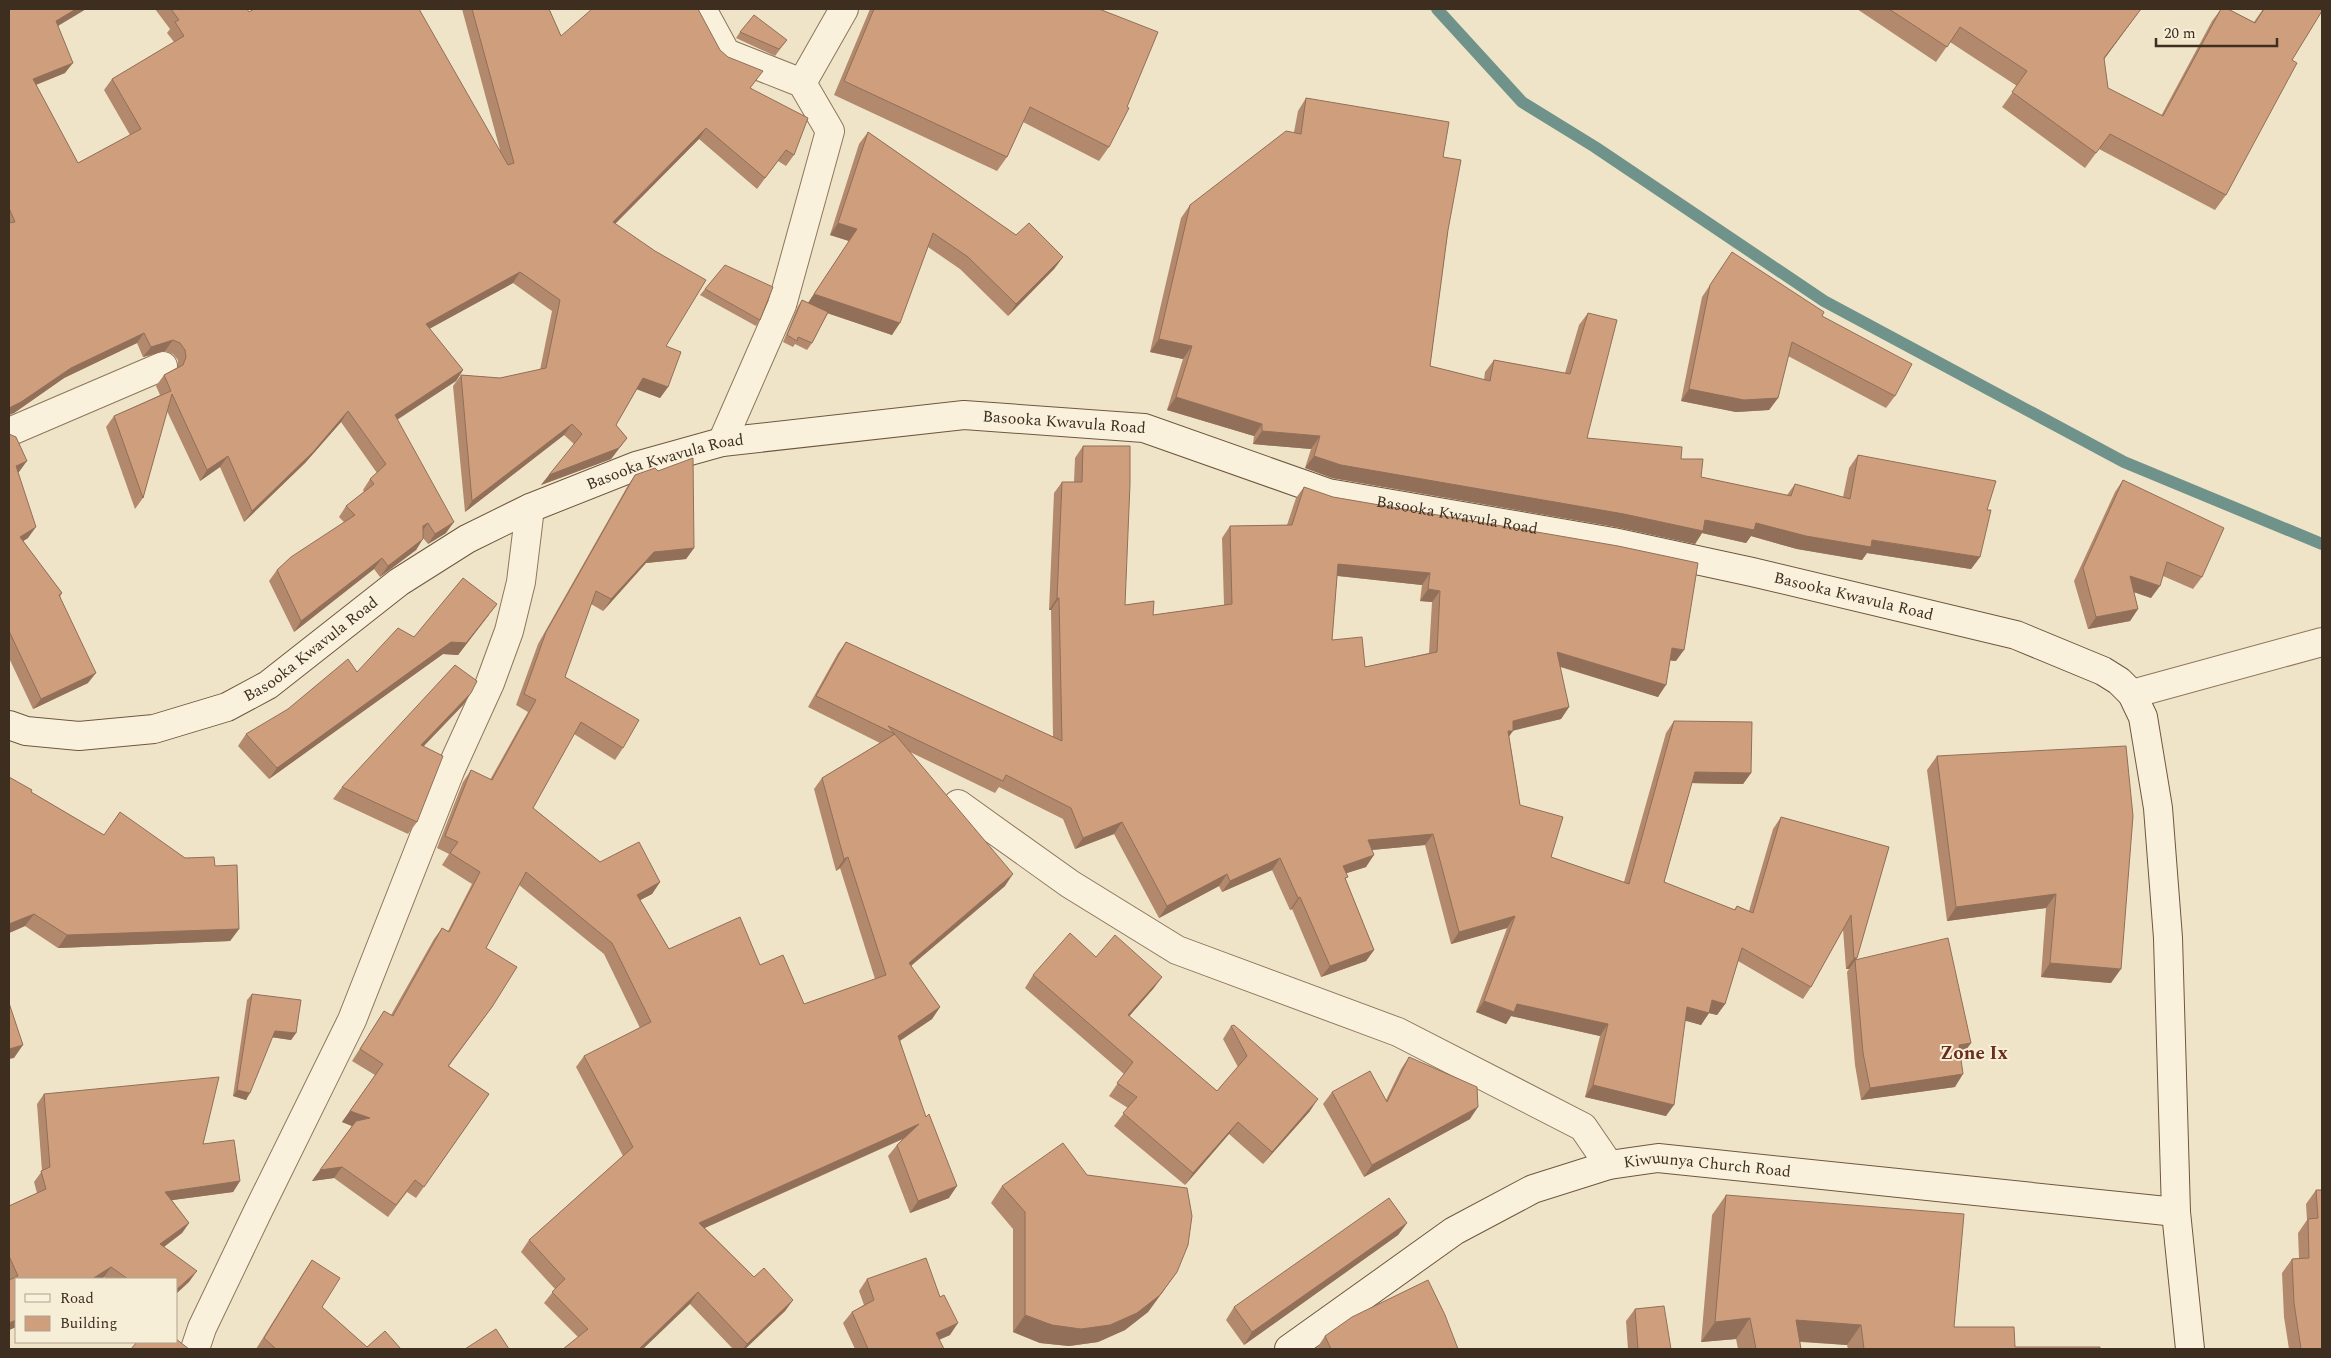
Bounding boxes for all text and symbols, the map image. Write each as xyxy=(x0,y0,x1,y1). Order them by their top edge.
scale bar xyxy=(2156,15,2277,47)
text: 20 m xyxy=(2164,22,2196,45)
street label: Basooka Kwavula Road xyxy=(982,404,1147,440)
street label: Basooka Kwavula Road xyxy=(583,428,745,496)
street label: Basooka Kwavula Road xyxy=(1374,489,1540,541)
street label: Basooka Kwavula Road xyxy=(1771,566,1936,627)
street label: Basooka Kwavula Road xyxy=(239,591,383,708)
district label: Zone Ix xyxy=(1940,1039,2008,1068)
street label: Kiwuunya Church Road xyxy=(1622,1146,1792,1184)
legend xyxy=(15,1278,178,1343)
text: Road xyxy=(60,1287,94,1310)
text: Building xyxy=(60,1312,117,1335)

